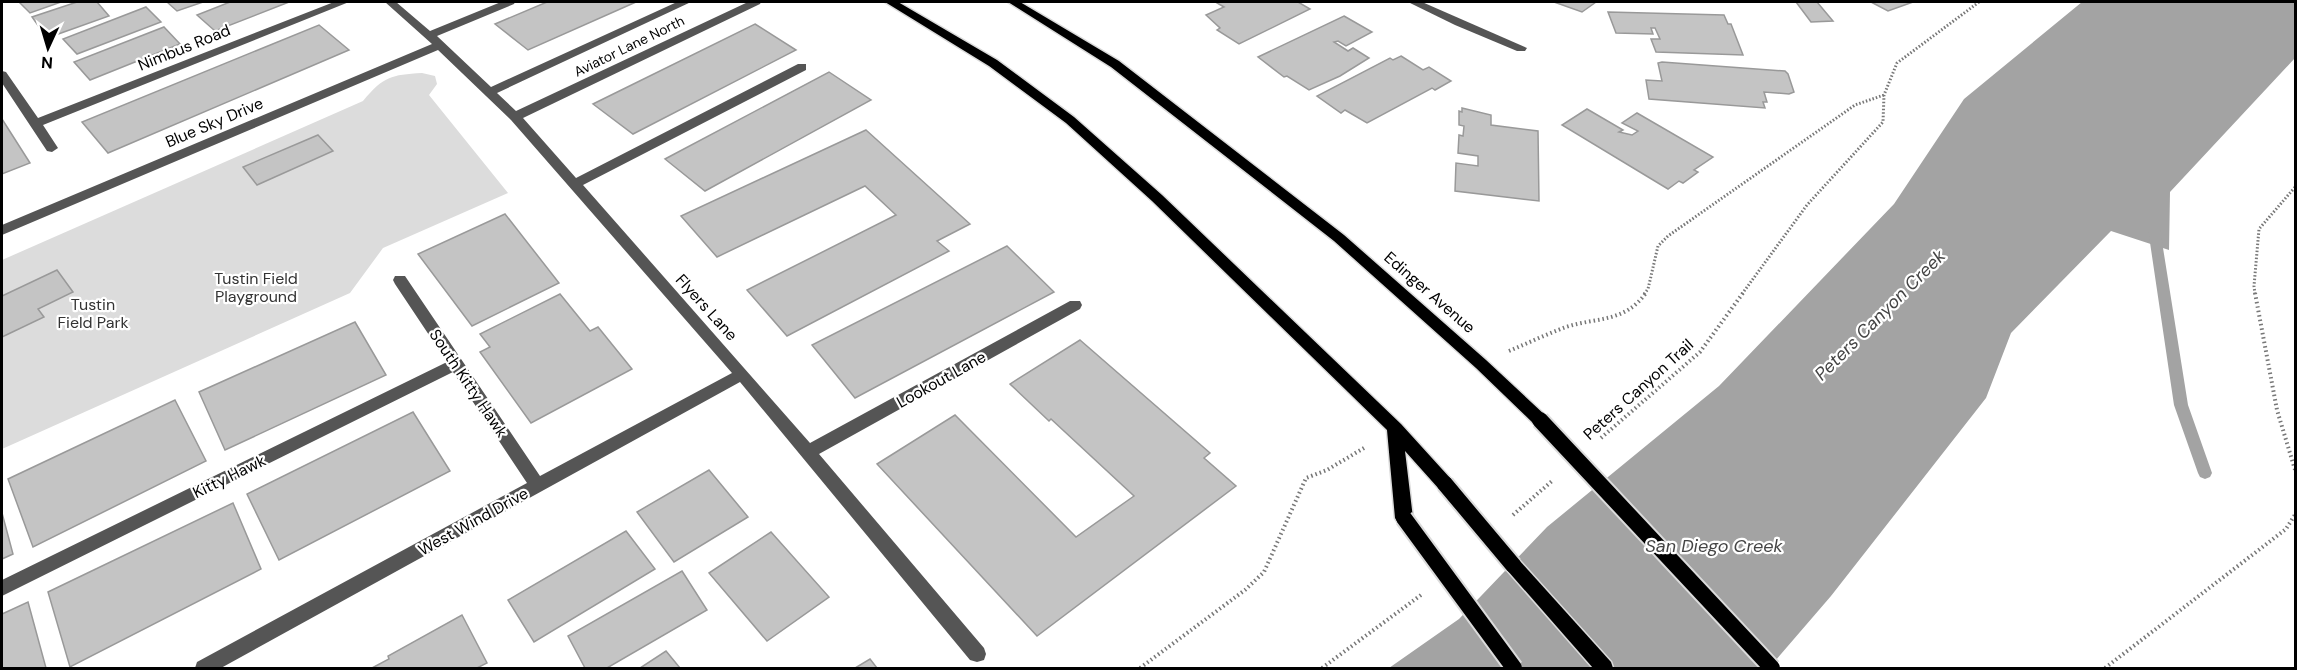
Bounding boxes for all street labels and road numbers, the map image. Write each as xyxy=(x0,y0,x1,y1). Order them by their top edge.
street label: Aviator Lane North xyxy=(571,11,687,81)
street label: Nimbus Road xyxy=(135,19,233,76)
street label: Blue Sky Drive xyxy=(162,92,266,152)
street label: Edinger Avenue xyxy=(1380,247,1480,338)
street label: Flyers Lane xyxy=(671,269,742,345)
street label: South Kitty Hawk xyxy=(425,325,513,441)
street label: Peters Canyon Trail xyxy=(1579,334,1698,444)
street label: Lookout Lane xyxy=(893,346,990,413)
street label: Kitty Hawk xyxy=(189,450,269,503)
street label: West Wind Drive xyxy=(415,483,532,560)

